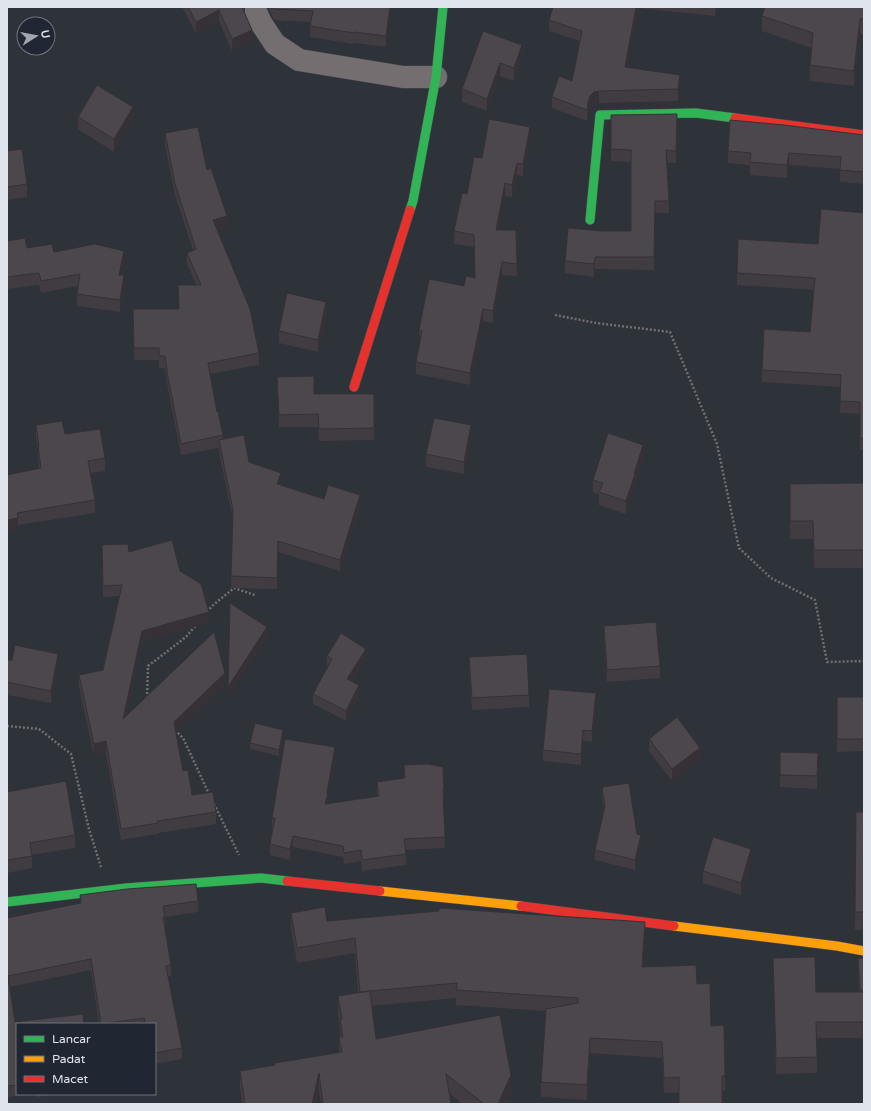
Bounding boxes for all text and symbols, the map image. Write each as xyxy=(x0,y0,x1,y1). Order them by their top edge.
north arrow xyxy=(16,16,56,56)
text: U xyxy=(38,29,53,40)
legend xyxy=(16,1023,156,1095)
text: Lancar xyxy=(52,1032,91,1046)
text: Padat xyxy=(52,1052,86,1066)
text: Macet xyxy=(52,1072,88,1086)

